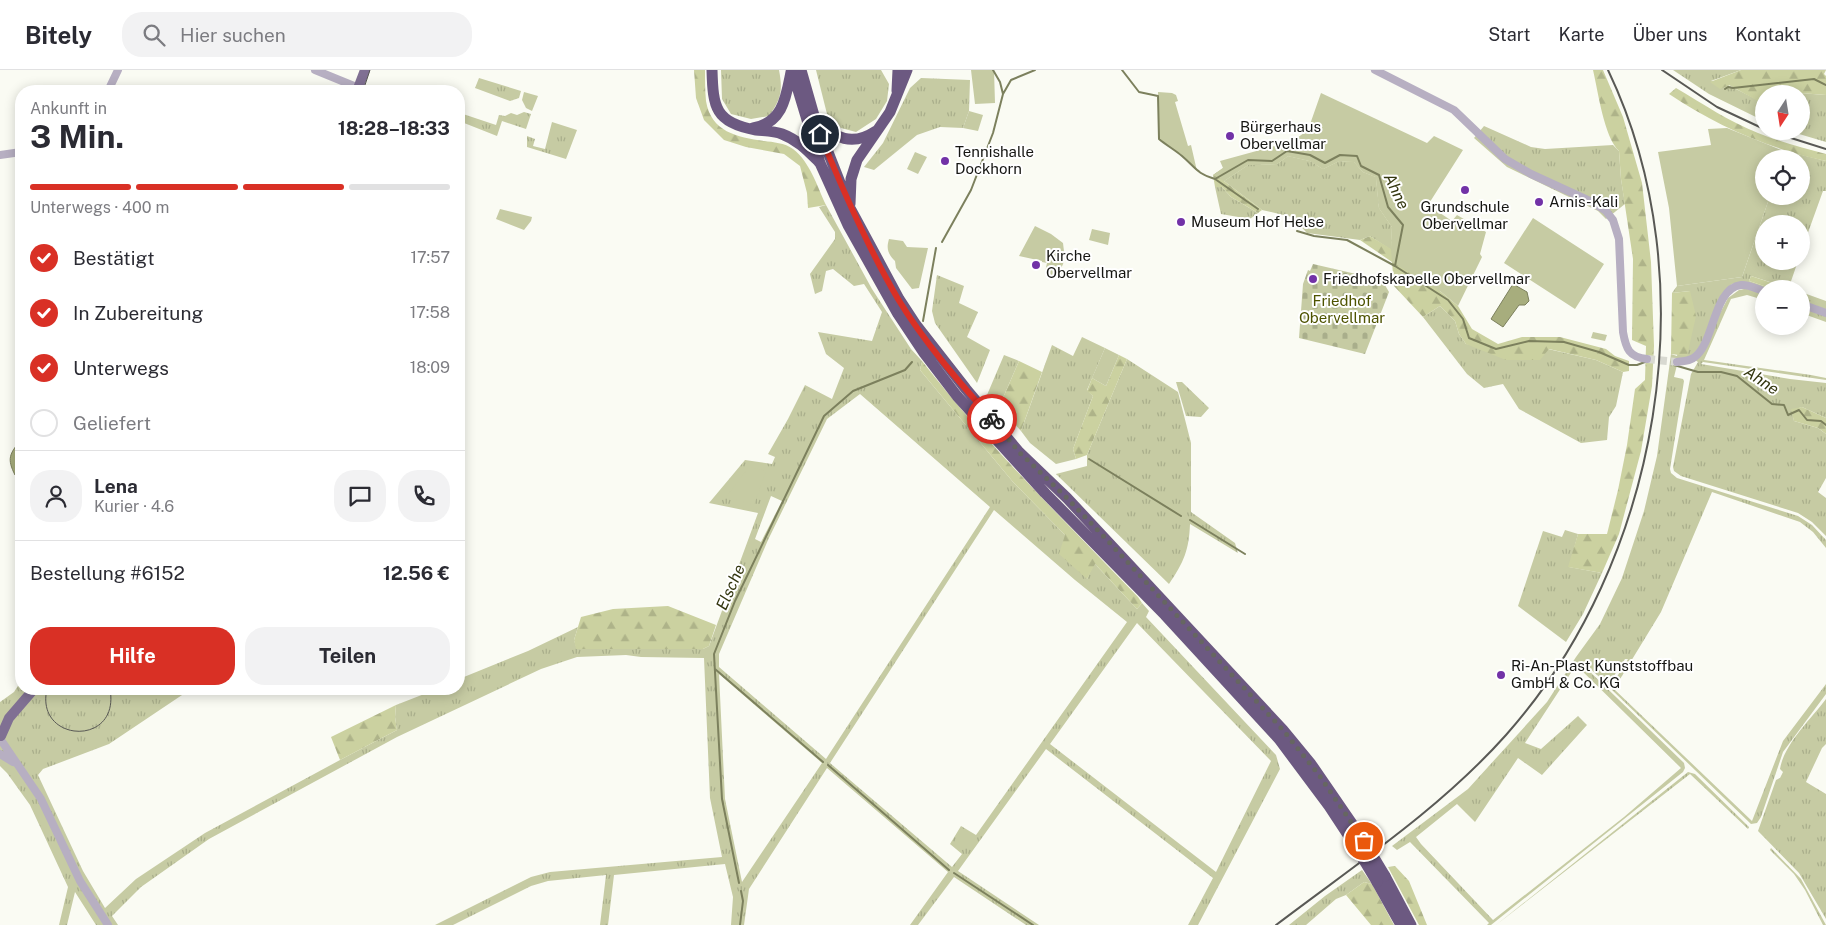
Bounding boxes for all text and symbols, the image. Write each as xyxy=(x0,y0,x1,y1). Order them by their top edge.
search box xyxy=(122,12,472,57)
text: Bitely xyxy=(25,21,92,49)
icon: search xyxy=(140,21,168,49)
text: Hier suchen xyxy=(180,24,286,46)
text: Start xyxy=(1488,24,1531,45)
text: Karte xyxy=(1559,24,1604,45)
text: Über uns xyxy=(1632,24,1707,45)
text: Kontakt xyxy=(1735,24,1801,45)
north arrow xyxy=(1755,85,1810,140)
map controls xyxy=(1755,85,1810,335)
text: Ankunft in xyxy=(30,99,107,118)
pin xyxy=(799,113,841,155)
text: 18:28–18:33 xyxy=(338,117,450,139)
text: 3 Min. xyxy=(30,118,124,155)
place label: Bürgerhaus Obervellmar xyxy=(1240,118,1326,152)
icon: home xyxy=(806,120,834,148)
marker: Bürgerhaus Obervellmar xyxy=(1224,130,1236,142)
place label: Tennishalle Dockhorn xyxy=(955,143,1034,177)
button: locate xyxy=(1755,150,1810,205)
marker: Tennishalle Dockhorn xyxy=(939,155,951,167)
water label: Ahne xyxy=(1380,170,1413,213)
marker: Grundschule Obervellmar xyxy=(1459,184,1471,196)
place label: Arnis-Kali xyxy=(1549,193,1618,210)
marker: Arnis-Kali xyxy=(1533,196,1545,208)
text: Unterwegs · 400 m xyxy=(30,198,169,217)
place label: Grundschule Obervellmar xyxy=(1420,198,1510,232)
place label: Museum Hof Helse xyxy=(1191,213,1324,230)
button: + xyxy=(1755,215,1810,270)
marker: Museum Hof Helse xyxy=(1175,216,1187,228)
icon: check xyxy=(30,244,58,272)
text: Bestätigt xyxy=(73,247,155,269)
place label: Kirche Obervellmar xyxy=(1046,247,1132,281)
text: 17:57 xyxy=(410,248,450,267)
marker: Kirche Obervellmar xyxy=(1030,259,1042,271)
place label: Friedhofskapelle Obervellmar xyxy=(1323,270,1530,287)
marker: Friedhofskapelle Obervellmar xyxy=(1307,273,1319,285)
button: − xyxy=(1755,280,1810,335)
park label: Friedhof Obervellmar xyxy=(1299,292,1385,326)
icon: check xyxy=(30,299,58,327)
text: In Zubereitung xyxy=(73,302,203,324)
text: 17:58 xyxy=(410,303,450,322)
icon: check xyxy=(30,354,58,382)
text: Unterwegs xyxy=(73,357,169,379)
text: 18:09 xyxy=(410,358,450,377)
water label: Ahne xyxy=(1741,362,1783,399)
courier xyxy=(967,394,1017,444)
icon: bike xyxy=(978,405,1006,433)
text: Geliefert xyxy=(73,412,151,434)
button: person xyxy=(30,470,82,522)
button: chat xyxy=(334,470,386,522)
button: phone xyxy=(398,470,450,522)
text: Lena xyxy=(94,475,138,497)
text: Kurier · 4.6 xyxy=(94,497,174,516)
water label: Elsche xyxy=(712,561,749,613)
text: Bestellung #6152 xyxy=(30,562,185,584)
text: 12.56 € xyxy=(383,562,450,584)
button: Hilfe xyxy=(30,627,235,685)
button: Teilen xyxy=(245,627,450,685)
place label: Ri-An-Plast Kunststoffbau GmbH & Co. KG xyxy=(1511,657,1693,691)
marker: Ri-An-Plast Kunststoffbau GmbH & Co. KG xyxy=(1495,669,1507,681)
pin xyxy=(1343,820,1385,862)
icon: bag xyxy=(1350,827,1378,855)

